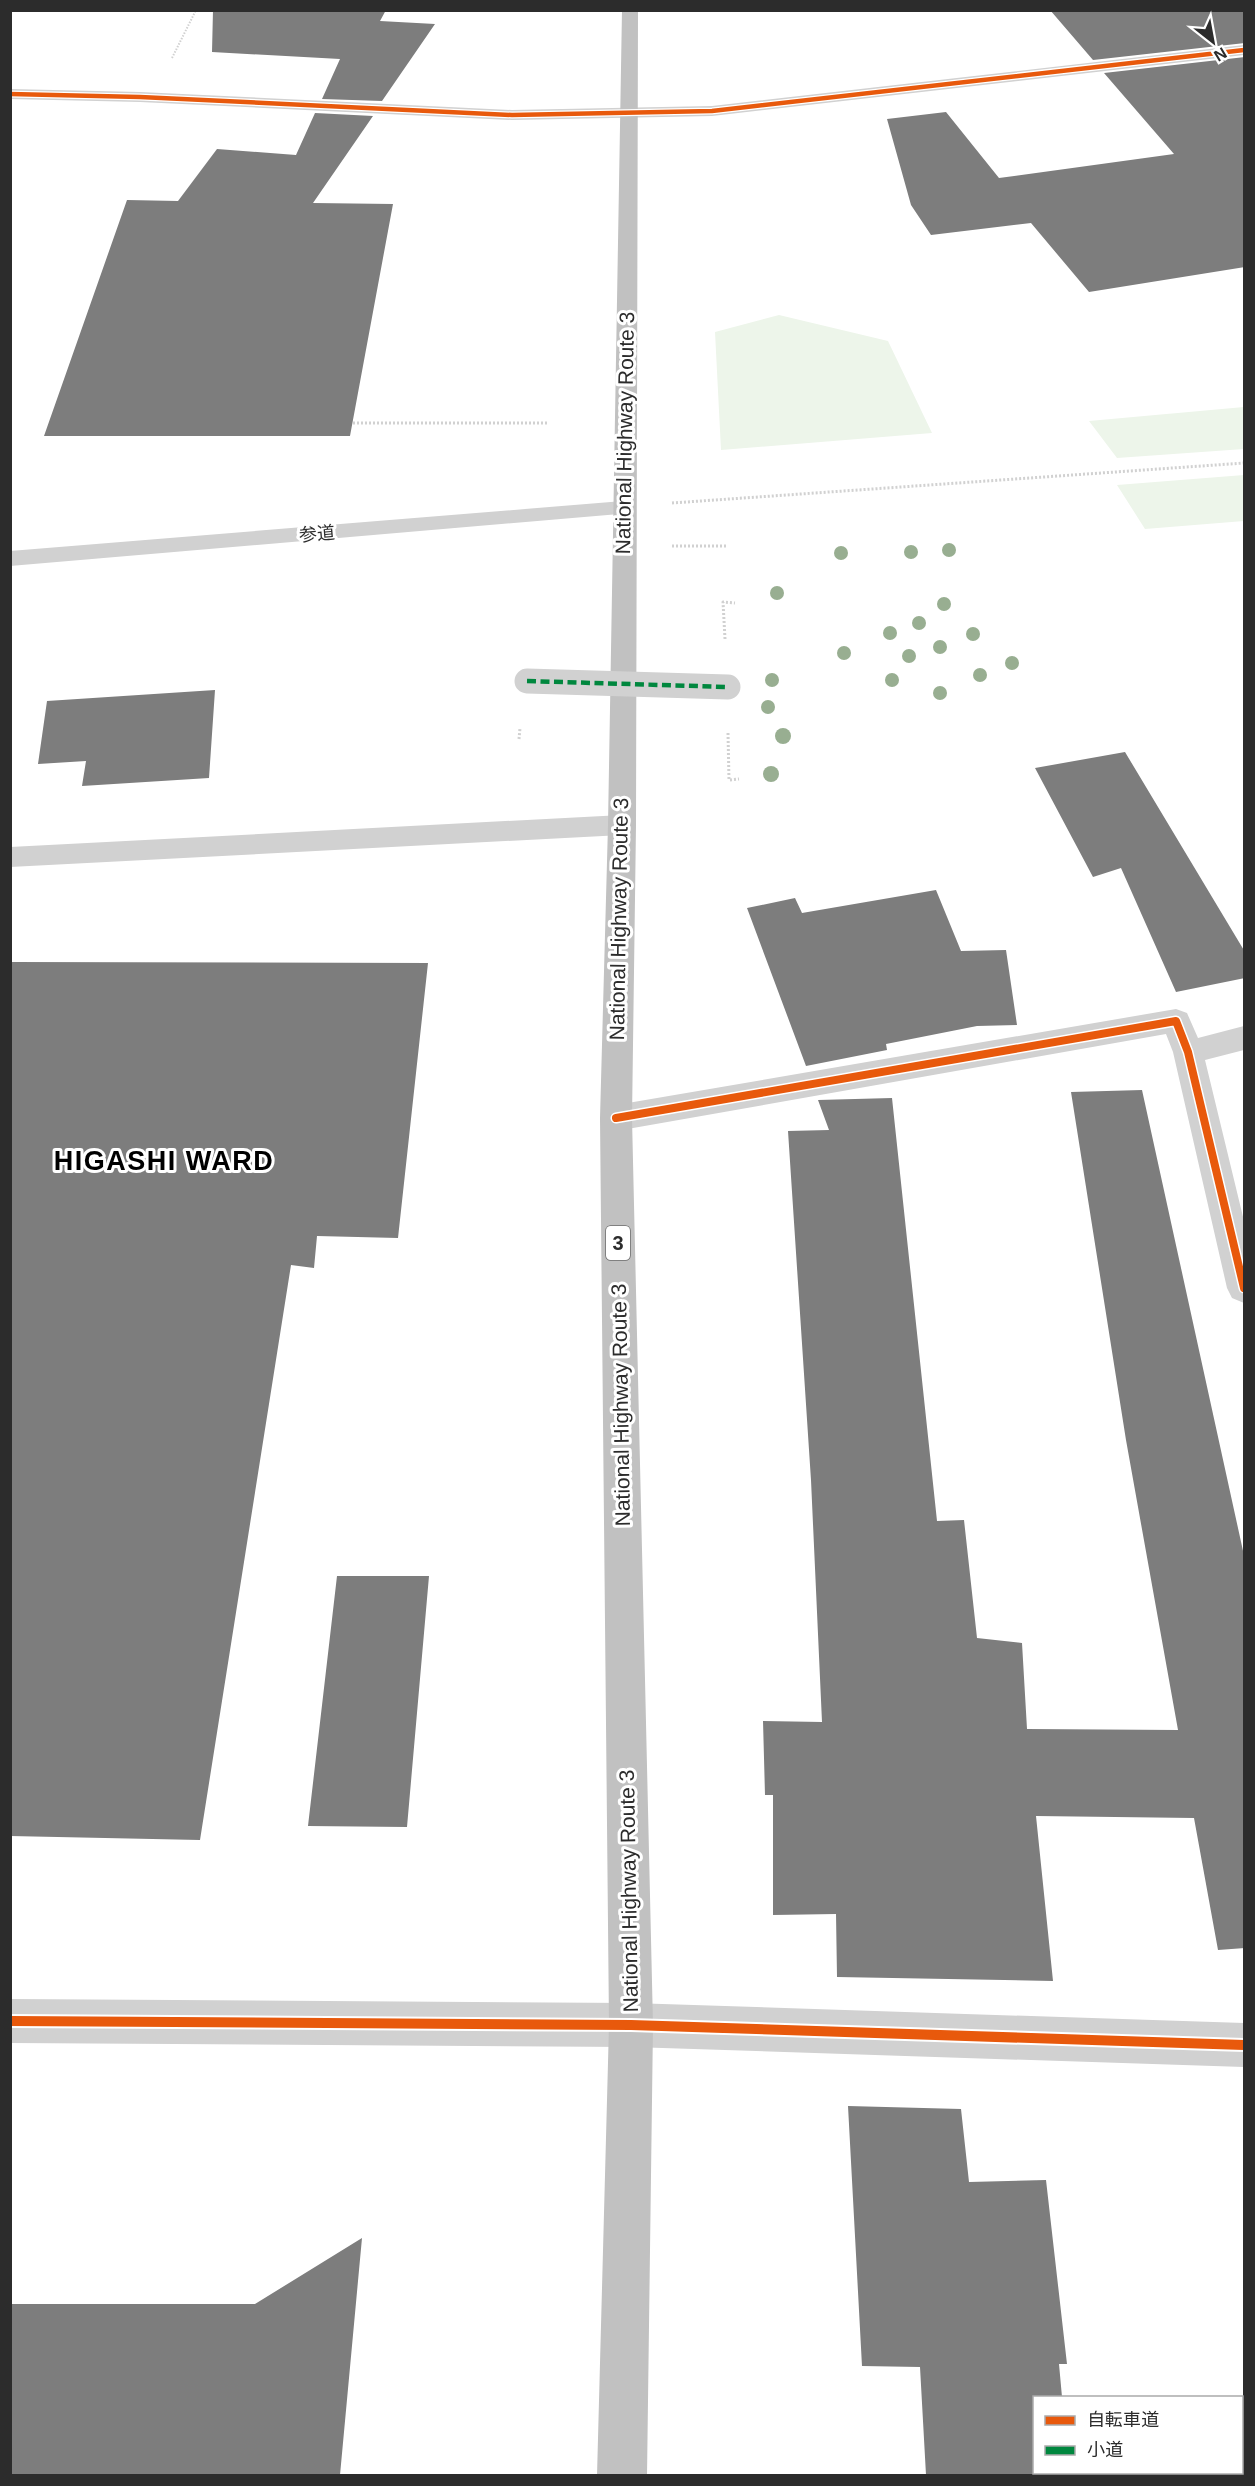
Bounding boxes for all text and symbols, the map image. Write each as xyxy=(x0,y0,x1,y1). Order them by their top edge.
north arrow xyxy=(1183,12,1243,72)
text: N xyxy=(1211,44,1230,65)
street label: National Highway Route 3 xyxy=(611,311,638,555)
street label: 参道 xyxy=(298,522,336,546)
street label: National Highway Route 3 xyxy=(605,797,632,1041)
district label: HIGASHI WARD xyxy=(54,1146,274,1176)
road number: 3 xyxy=(606,1226,630,1260)
street label: National Highway Route 3 xyxy=(607,1283,634,1527)
street label: National Highway Route 3 xyxy=(615,1769,642,2013)
legend xyxy=(1033,2396,1243,2474)
text: 自転車道 xyxy=(1087,2410,1159,2430)
text: 小道 xyxy=(1087,2440,1123,2460)

